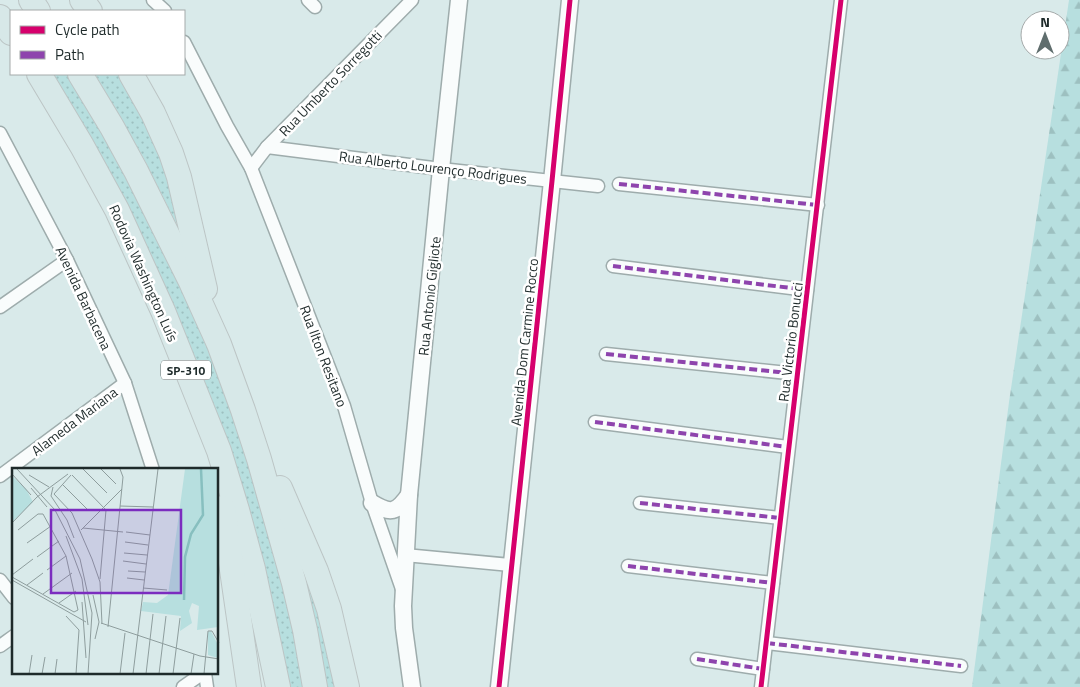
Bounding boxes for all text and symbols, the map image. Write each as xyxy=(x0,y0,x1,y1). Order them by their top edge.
legend xyxy=(10,10,185,75)
north arrow xyxy=(1020,10,1070,60)
text: N xyxy=(1040,11,1050,32)
text: Cycle path xyxy=(55,18,120,41)
street label: Rua Umberto Sorregotti xyxy=(274,25,386,141)
text: Path xyxy=(55,43,85,66)
street label: Rua Alberto Lourenço Rodrigues xyxy=(338,145,528,189)
street label: Rodovia Washington Luís xyxy=(104,201,184,345)
street label: Rua Antonio Gigliote xyxy=(412,235,446,357)
street label: Avenida Barbacena xyxy=(51,243,117,353)
street label: Avenida Dom Carmine Rocco xyxy=(505,257,543,427)
street label: Rua Victorio Bonucci xyxy=(772,281,808,403)
street label: Rua Ilton Resitano xyxy=(295,302,353,410)
road number: SP-310 xyxy=(161,360,211,380)
street label: Alameda Mariana xyxy=(27,382,121,460)
inset map xyxy=(12,468,219,674)

